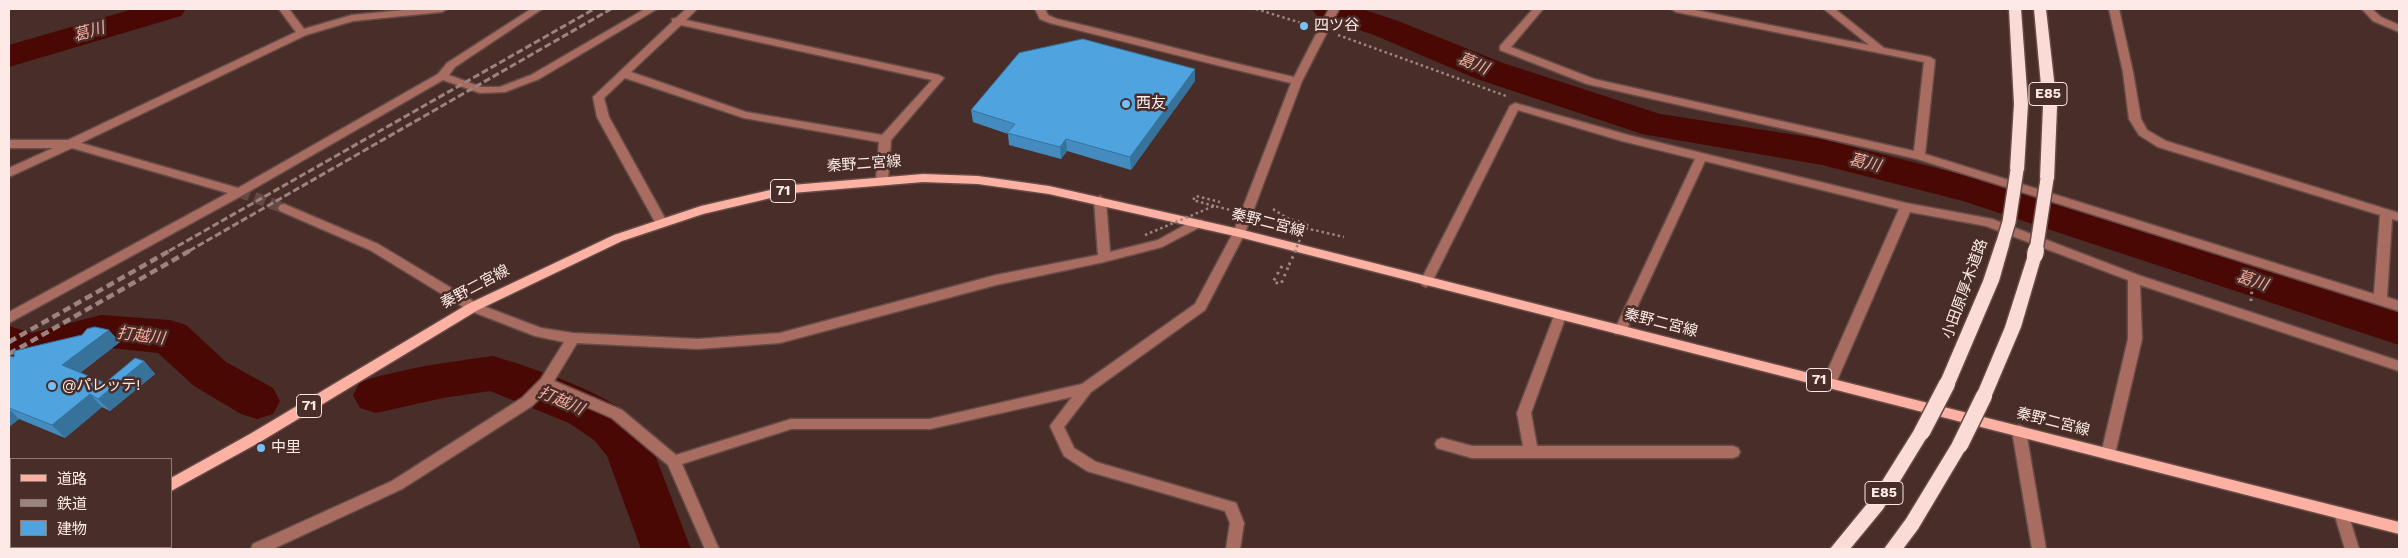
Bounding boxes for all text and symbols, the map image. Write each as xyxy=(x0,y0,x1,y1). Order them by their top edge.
place label: 四ツ谷 xyxy=(1314,17,1359,35)
water label: 葛川 xyxy=(71,18,107,46)
marker: 四ツ谷 xyxy=(1298,20,1310,32)
water label: 葛川 xyxy=(1455,49,1491,79)
road number: E85 xyxy=(2029,82,2067,106)
place label: 西友 xyxy=(1136,95,1166,113)
marker: 西友 xyxy=(1120,98,1132,110)
water label: 葛川 xyxy=(1847,150,1883,176)
street label: 秦野二宮線 xyxy=(826,152,902,176)
road number: 71 xyxy=(770,180,796,202)
street label: 秦野二宮線 xyxy=(1229,205,1307,241)
street label: 小田原厚木道路 xyxy=(1939,237,1991,341)
street label: 秦野二宮線 xyxy=(438,261,512,313)
water label: 葛川 xyxy=(2234,267,2270,295)
street label: 秦野二宮線 xyxy=(1622,305,1700,341)
water label: 打越川 xyxy=(116,324,166,348)
road number: 71 xyxy=(1806,368,1832,392)
place label: @パレッテ! xyxy=(62,377,140,395)
marker: @パレッテ! xyxy=(46,380,58,392)
water label: 打越川 xyxy=(535,383,587,419)
road number: 71 xyxy=(296,394,322,418)
street label: 秦野二宮線 xyxy=(2014,404,2092,440)
place label: 中里 xyxy=(271,439,301,457)
marker: 中里 xyxy=(255,442,267,454)
legend xyxy=(10,458,172,548)
text: 道路 xyxy=(57,470,87,488)
road number: E85 xyxy=(1865,482,1903,504)
text: 鉄道 xyxy=(57,495,87,513)
text: 建物 xyxy=(57,520,87,538)

